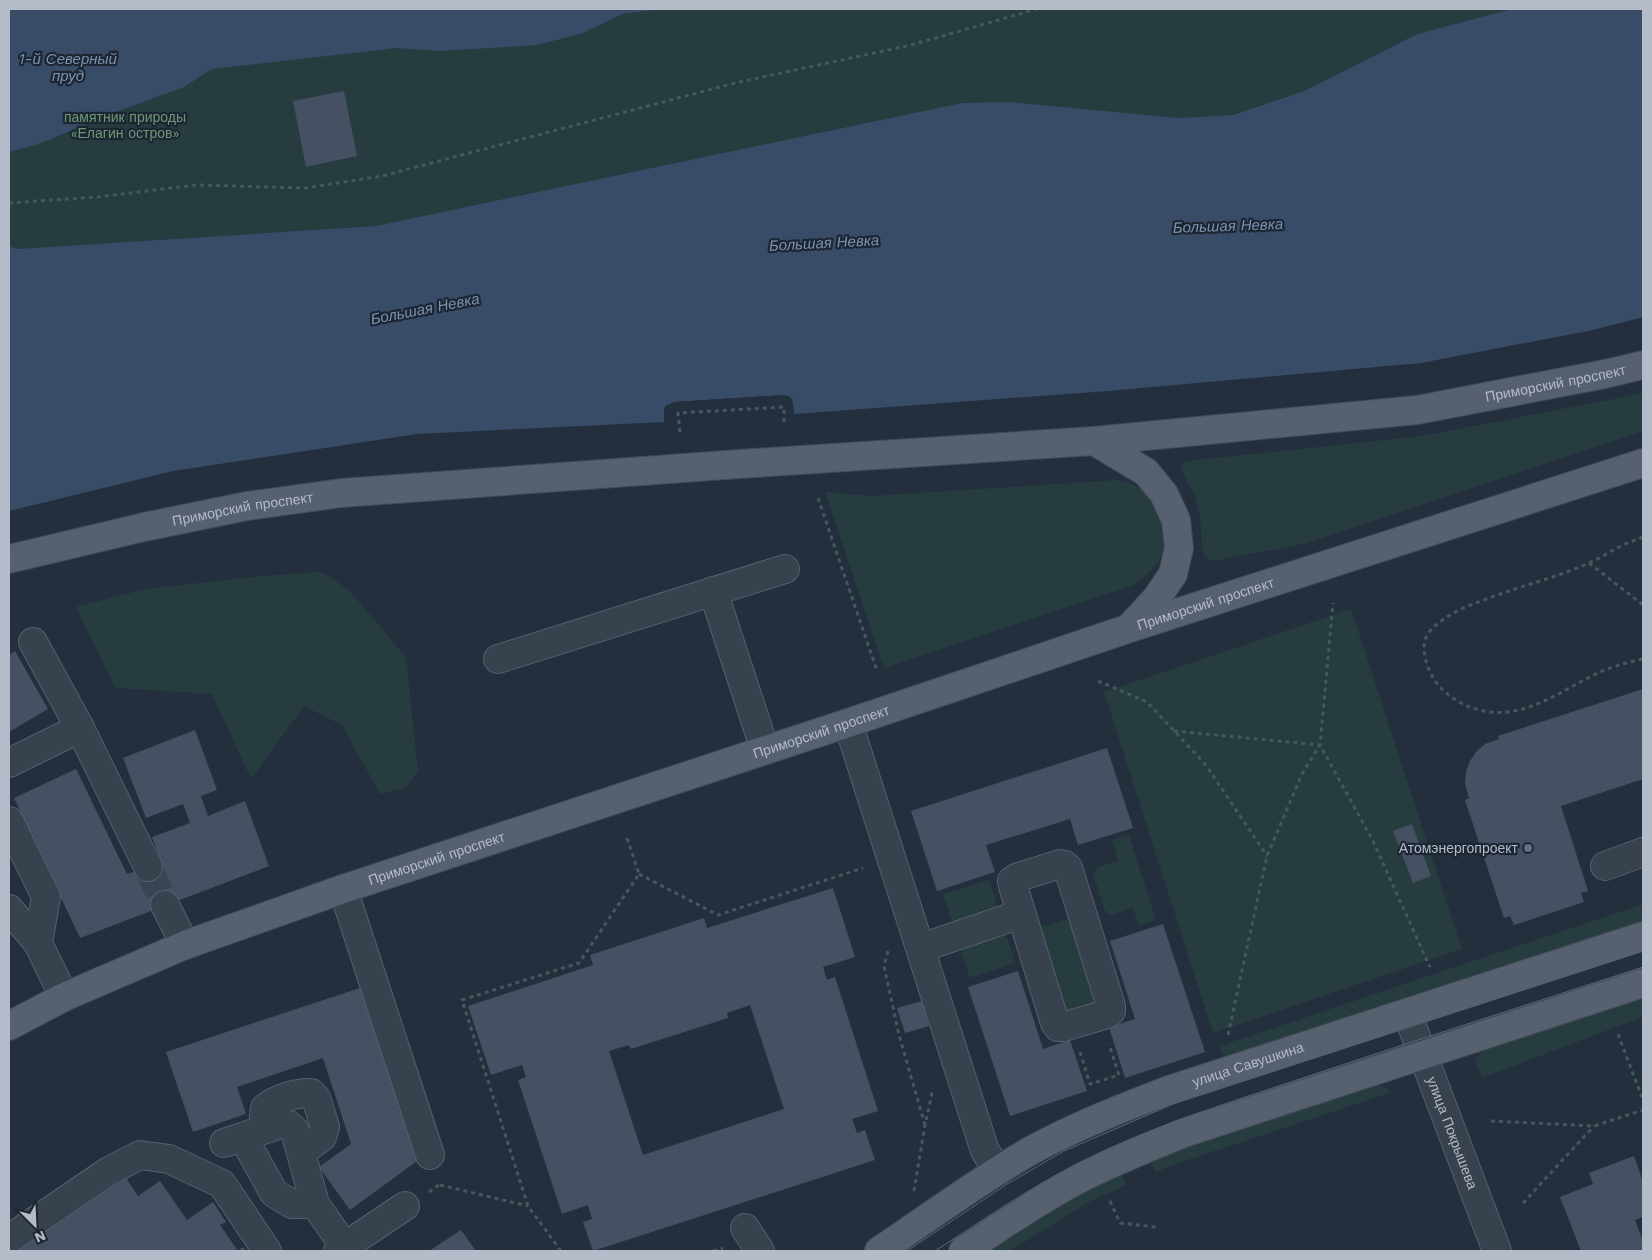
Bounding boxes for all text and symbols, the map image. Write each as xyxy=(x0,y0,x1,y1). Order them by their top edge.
water label: 1-й Северный пруд xyxy=(19,50,118,85)
park label: памятник природы «Елагин остров» xyxy=(64,109,186,141)
water label: Большая Невка xyxy=(1173,215,1283,237)
water label: Большая Невка xyxy=(768,231,880,255)
water label: Большая Невка xyxy=(369,290,481,328)
street label: Приморский проспект xyxy=(1484,361,1628,405)
street label: Приморский проспект xyxy=(171,489,315,529)
street label: Приморский проспект xyxy=(1135,574,1276,633)
street label: Приморский проспект xyxy=(751,701,892,762)
street label: Приморский проспект xyxy=(366,828,507,888)
place label: Атомэнергопроект xyxy=(1399,840,1519,856)
marker: Атомэнергопроект xyxy=(1522,842,1534,854)
street label: улица Савушкина xyxy=(1190,1039,1306,1090)
street label: улица Покрышева xyxy=(1424,1074,1481,1192)
north arrow xyxy=(10,1200,60,1250)
text: N xyxy=(32,1227,48,1246)

